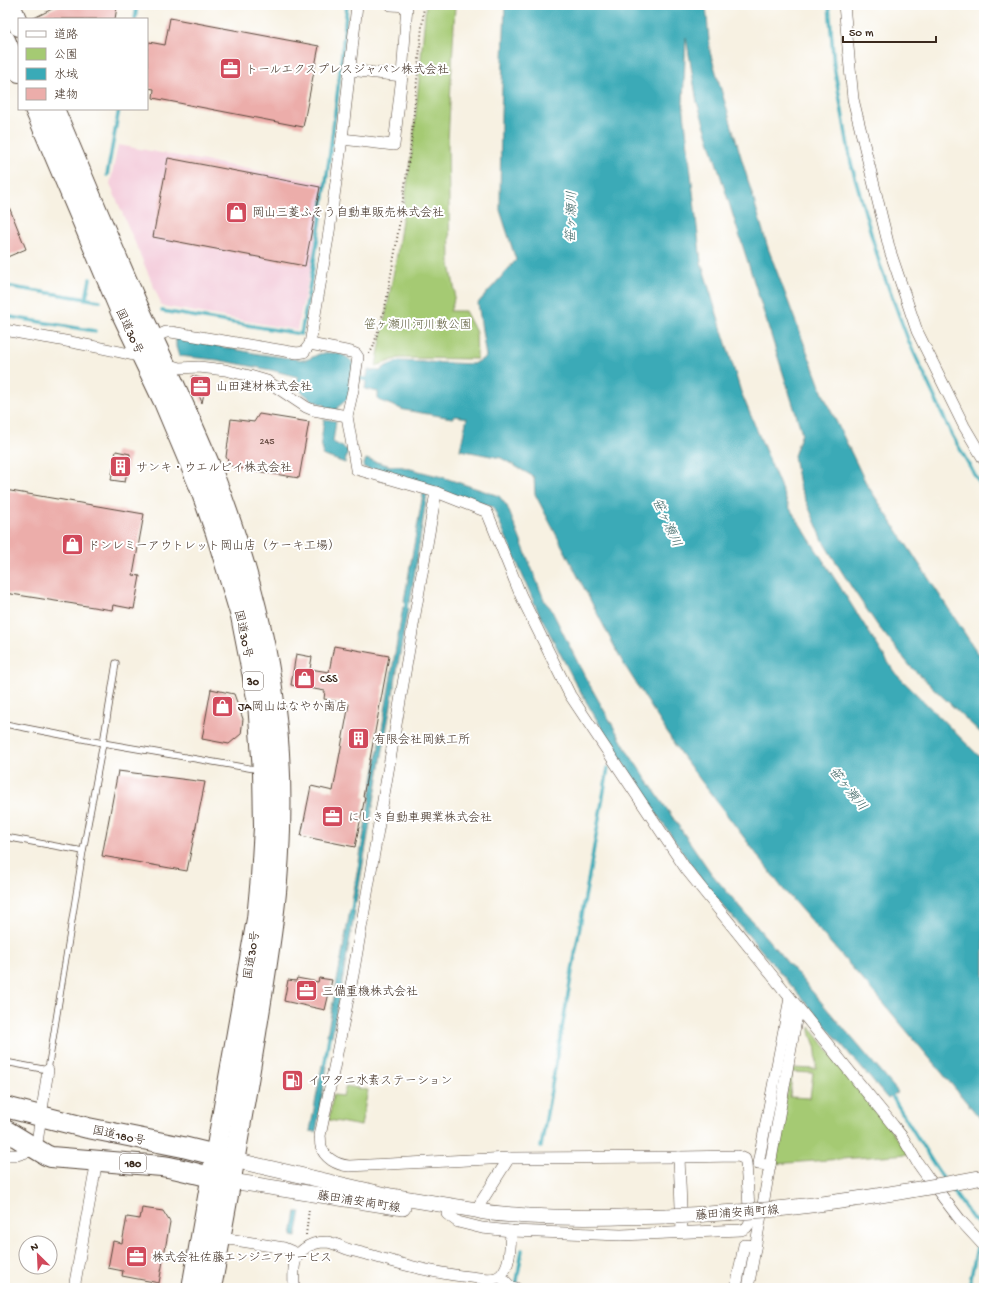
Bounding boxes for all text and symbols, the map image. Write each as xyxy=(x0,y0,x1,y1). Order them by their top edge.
legend xyxy=(18,18,148,110)
scale bar xyxy=(843,18,936,44)
text: 50 m xyxy=(849,27,874,41)
text: 道路 xyxy=(54,28,78,43)
text: 公園 xyxy=(54,48,78,63)
office icon: トールエクスプレスジャパン株式会社 xyxy=(218,56,244,82)
place label: トールエクスプレスジャパン株式会社 xyxy=(246,63,449,78)
text: 水域 xyxy=(54,68,78,83)
text: 建物 xyxy=(54,88,78,103)
water label: 笹ヶ瀬川 xyxy=(564,191,580,243)
shop icon: 岡山三菱ふそう自動車販売株式会社 xyxy=(223,199,249,225)
place label: 岡山三菱ふそう自動車販売株式会社 xyxy=(252,206,444,221)
street label: 国道30号 xyxy=(111,306,146,357)
park label: 笹ヶ瀬川河川敷公園 xyxy=(364,318,472,333)
office icon: 山田建材株式会社 xyxy=(188,373,214,399)
place label: 山田建材株式会社 xyxy=(216,380,312,395)
house number: 245 xyxy=(260,436,274,448)
building icon: サンキ・ウエルビイ株式会社 xyxy=(108,454,134,480)
place label: サンキ・ウエルビイ株式会社 xyxy=(136,461,292,476)
water label: 笹ヶ瀬川 xyxy=(648,496,684,550)
shop icon: ドンレミーアウトレット岡山店（ケーキ工場） xyxy=(59,532,85,558)
place label: ドンレミーアウトレット岡山店（ケーキ工場） xyxy=(88,539,340,554)
street label: 国道30号 xyxy=(230,609,255,660)
shop icon: CSS xyxy=(292,665,318,691)
road number: 30 xyxy=(243,672,263,690)
place label: CSS xyxy=(320,673,338,687)
shop icon: JA岡山はなやか南店 xyxy=(210,693,236,719)
place label: JA岡山はなやか南店 xyxy=(238,700,347,715)
building icon: 有限会社岡鉄工所 xyxy=(345,726,371,752)
place label: 有限会社岡鉄工所 xyxy=(374,733,470,748)
water label: 笹ヶ瀬川 xyxy=(825,764,870,815)
office icon: にしき自動車興業株式会社 xyxy=(320,804,346,830)
place label: にしき自動車興業株式会社 xyxy=(348,811,492,826)
street label: 国道30号 xyxy=(241,930,264,981)
office icon: 三備重機株式会社 xyxy=(294,978,320,1004)
place label: 三備重機株式会社 xyxy=(322,985,418,1000)
fuel station icon: イワタニ水素ステーション xyxy=(280,1067,306,1093)
place label: イワタニ水素ステーション xyxy=(308,1074,452,1089)
street label: 国道180号 xyxy=(91,1123,147,1149)
road number: 180 xyxy=(120,1154,146,1172)
street label: 藤田浦安南町線 xyxy=(316,1189,401,1216)
street label: 藤田浦安南町線 xyxy=(695,1203,780,1224)
north arrow xyxy=(18,1235,58,1275)
text: N xyxy=(29,1241,40,1255)
office icon: 株式会社佐藤エンジニアサービス xyxy=(124,1244,150,1270)
place label: 株式会社佐藤エンジニアサービス xyxy=(152,1251,332,1266)

